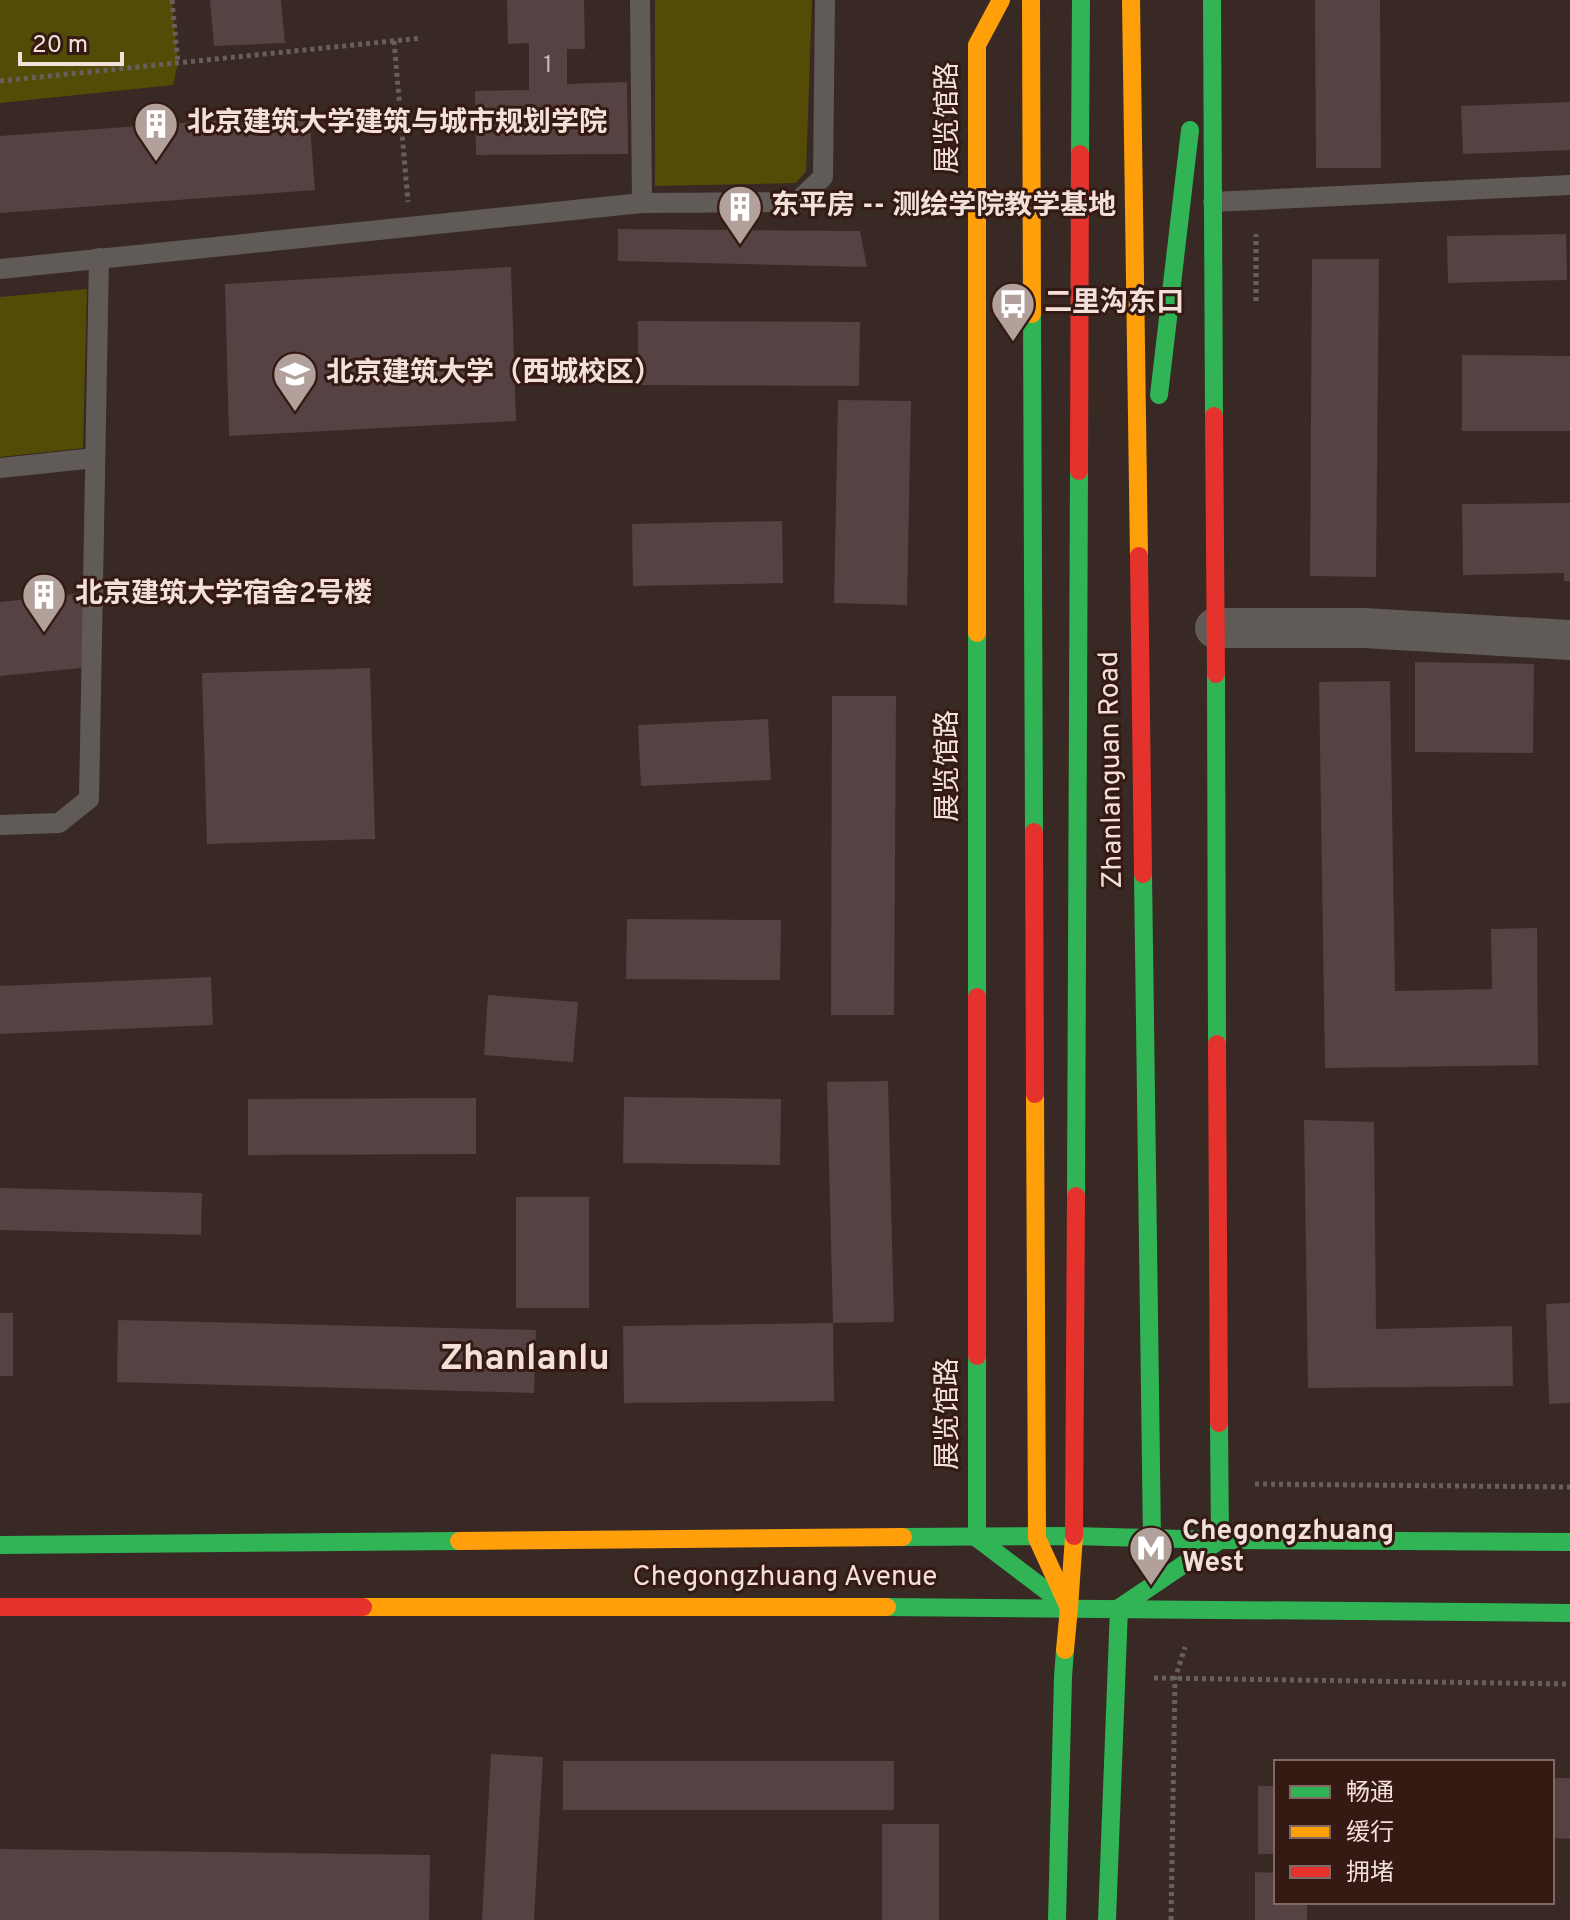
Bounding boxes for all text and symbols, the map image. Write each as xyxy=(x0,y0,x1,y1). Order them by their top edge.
scale bar xyxy=(20,16,122,66)
text: 20 m xyxy=(32,31,88,61)
house number: 1 xyxy=(544,51,552,81)
street label: 展览馆路 xyxy=(931,62,967,174)
building icon: 北京建筑大学建筑与城市规划学院 xyxy=(132,100,180,163)
place label: 北京建筑大学建筑与城市规划学院 xyxy=(187,106,607,142)
building icon: 东平房 -- 测绘学院教学基地 xyxy=(716,183,764,246)
place label: 东平房 -- 测绘学院教学基地 xyxy=(771,189,1116,225)
bus stop icon: 二里沟东口 xyxy=(989,280,1037,343)
place label: 二里沟东口 xyxy=(1044,286,1184,322)
school or university icon: 北京建筑大学（西城校区） xyxy=(271,350,319,413)
place label: 北京建筑大学（西城校区） xyxy=(326,356,662,392)
building icon: 北京建筑大学宿舍2号楼 xyxy=(20,571,68,634)
place label: 北京建筑大学宿舍2号楼 xyxy=(75,577,372,613)
street label: Zhanlanguan Road xyxy=(1092,651,1132,889)
street label: 展览馆路 xyxy=(931,710,967,822)
district label: Zhanlanlu xyxy=(440,1337,610,1383)
street label: 展览馆路 xyxy=(931,1358,967,1470)
place label: Chegongzhuang West xyxy=(1182,1514,1394,1582)
metro station icon: Chegongzhuang West xyxy=(1127,1524,1175,1587)
street label: Chegongzhuang Avenue xyxy=(633,1560,937,1596)
legend xyxy=(1274,1760,1554,1904)
text: 畅通 xyxy=(1346,1779,1394,1809)
text: 缓行 xyxy=(1346,1819,1394,1849)
text: 拥堵 xyxy=(1346,1859,1394,1889)

